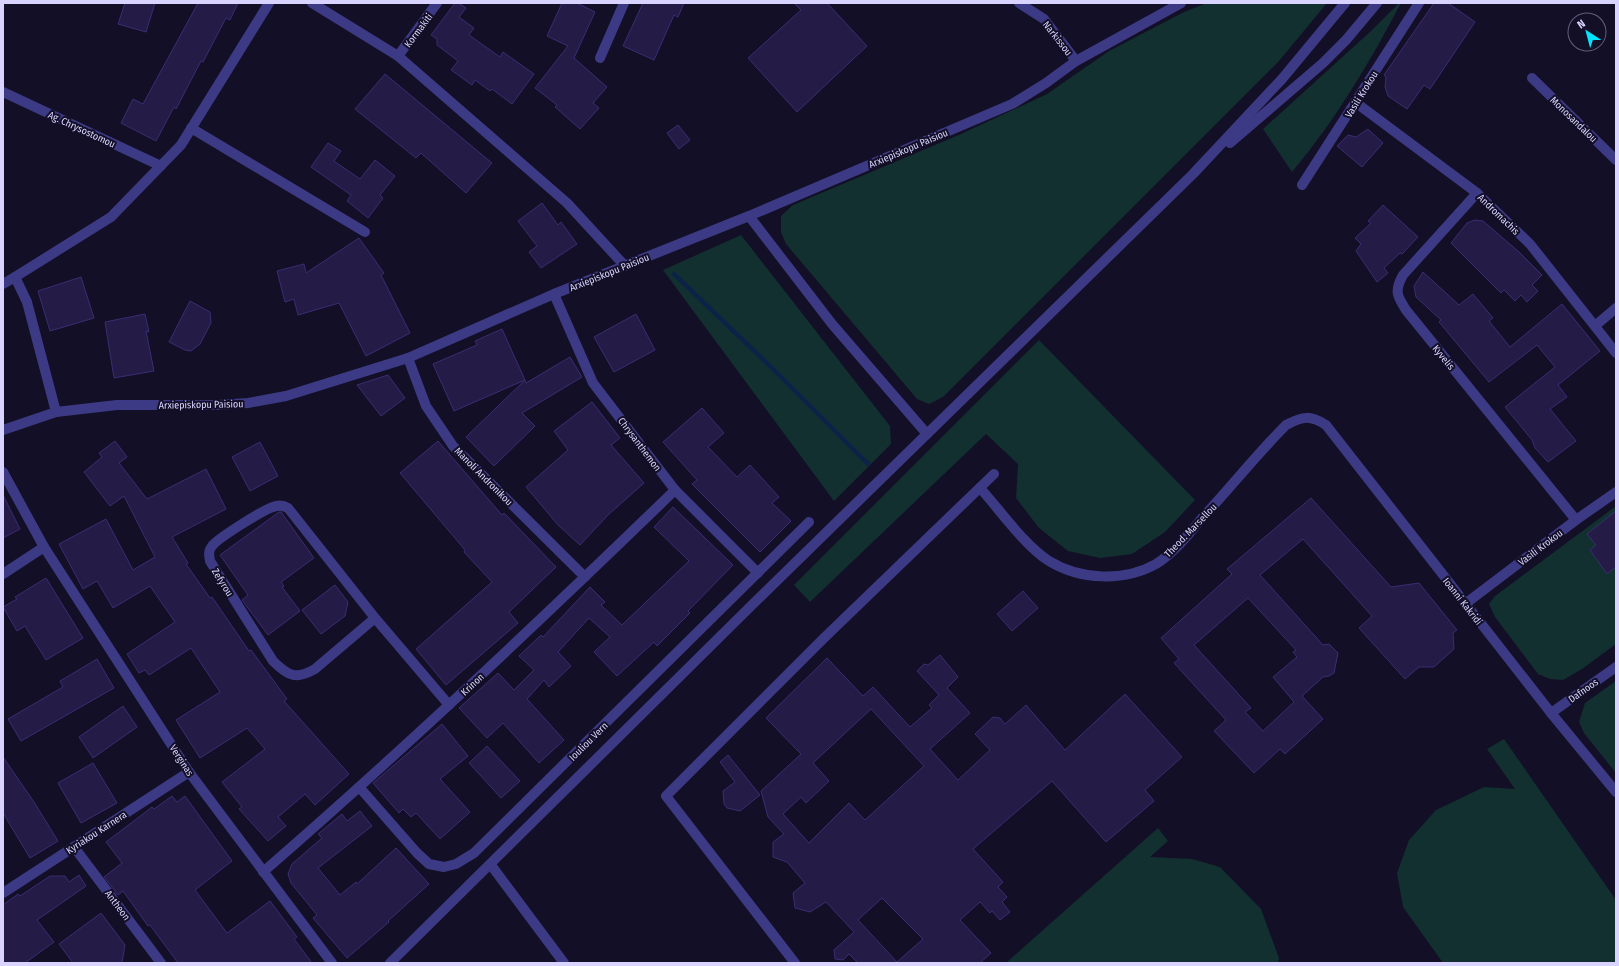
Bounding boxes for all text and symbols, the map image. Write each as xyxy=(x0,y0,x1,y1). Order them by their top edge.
street label: Kormakiti xyxy=(402,11,435,50)
north arrow xyxy=(1567,12,1607,52)
text: N xyxy=(1575,17,1588,32)
street label: Narkissou xyxy=(1040,19,1074,58)
street label: Vasili Krokou xyxy=(1343,69,1381,120)
street label: Monosandalou xyxy=(1547,94,1599,145)
street label: Ag. Chrysostomou xyxy=(46,109,117,151)
street label: Arxiepiskopu Paisiou xyxy=(867,127,950,171)
street label: Andromachis xyxy=(1475,192,1522,238)
street label: Arxiepiskopu Paisiou xyxy=(568,251,651,294)
street label: Kyvelis xyxy=(1430,343,1457,372)
street label: Arxiepiskopu Paisiou xyxy=(158,398,244,412)
street label: Chrysanthemon xyxy=(615,415,663,474)
street label: Manoli Andronikou xyxy=(452,445,515,508)
street label: Theod. Marsellou xyxy=(1162,501,1219,560)
street label: Vasili Krokou xyxy=(1516,527,1565,568)
street label: Zefyrou xyxy=(209,566,235,599)
street label: Ioanni Kakridi xyxy=(1440,576,1484,628)
street label: Krinon xyxy=(459,671,487,698)
street label: Dafnoos xyxy=(1566,676,1601,705)
street label: Iouliou Vern xyxy=(567,720,611,764)
street label: Verginas xyxy=(167,743,196,778)
street label: Kyriakou Karnera xyxy=(64,809,129,857)
street label: Antheon xyxy=(102,888,132,923)

